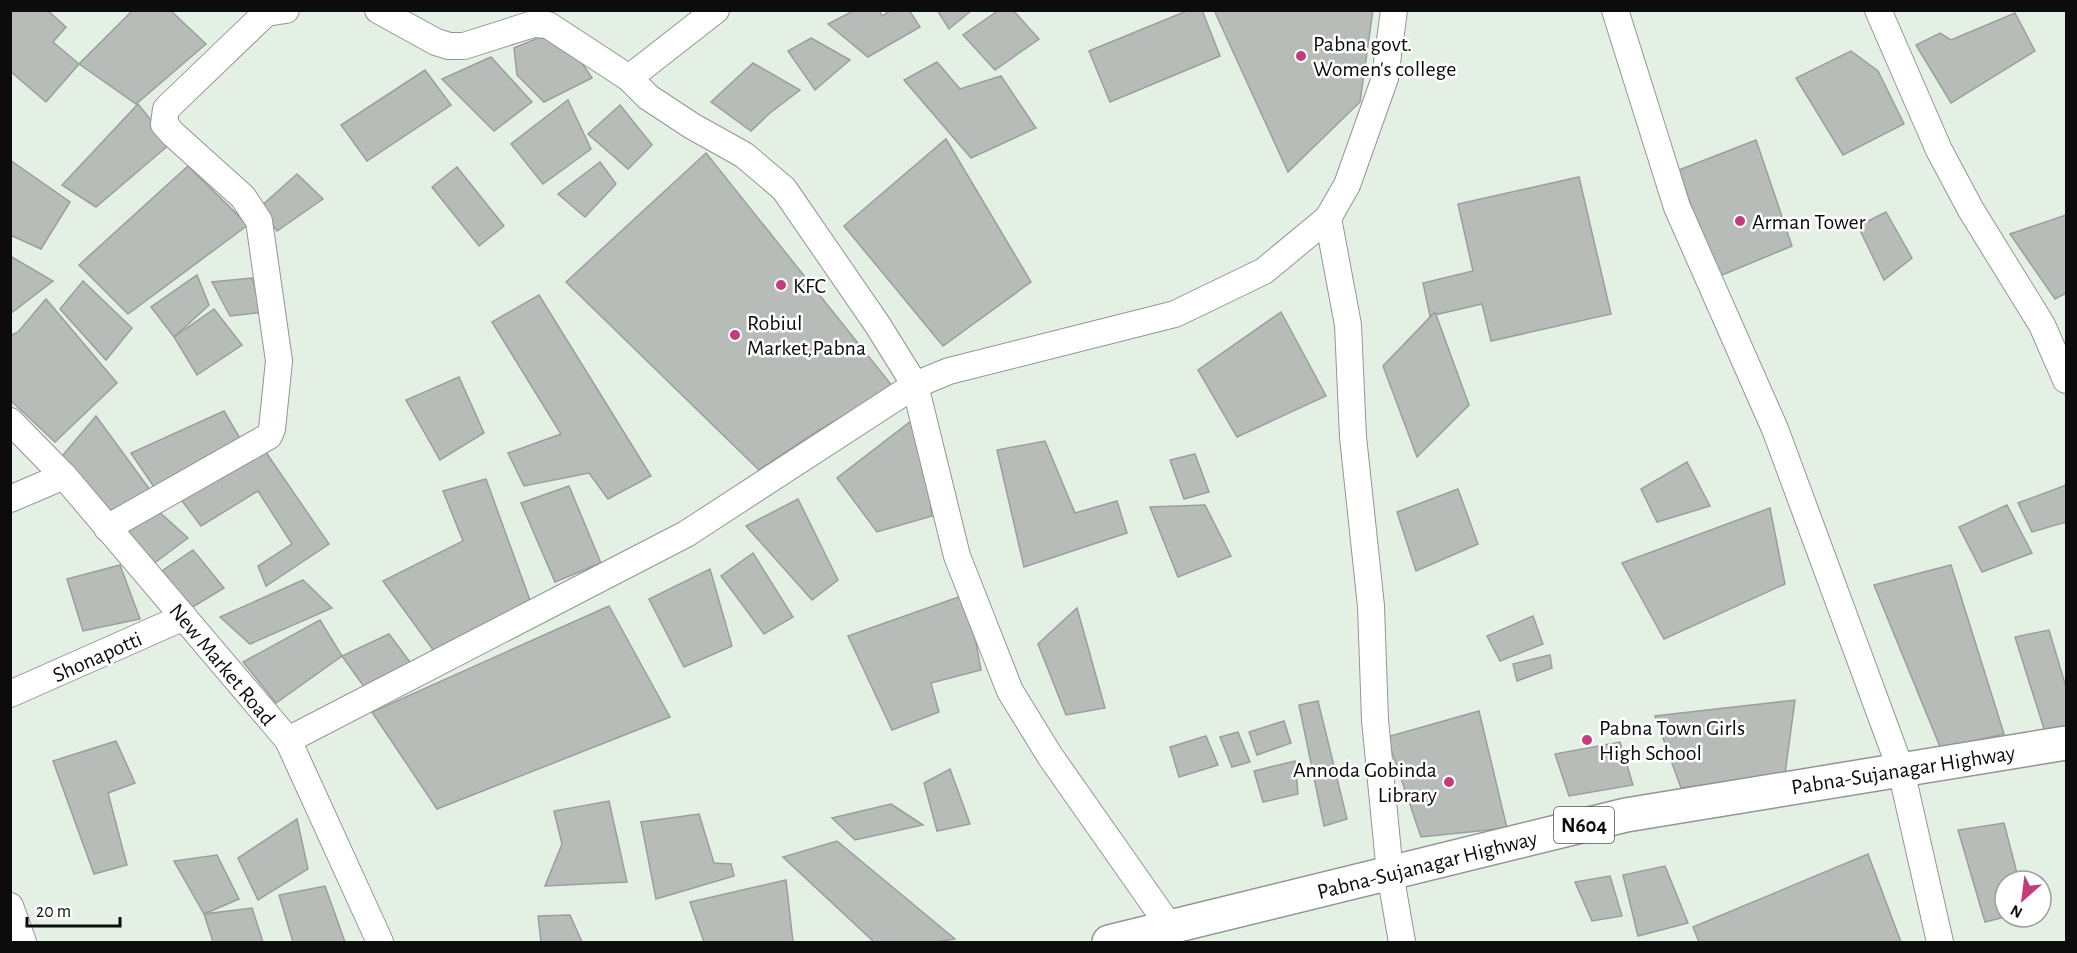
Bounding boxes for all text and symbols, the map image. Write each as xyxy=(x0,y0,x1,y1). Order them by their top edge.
place label: Pabna govt. Women's college xyxy=(1313,33,1456,80)
marker: Pabna govt. Women's college xyxy=(1294,49,1308,63)
place label: Arman Tower xyxy=(1752,211,1866,233)
marker: Arman Tower xyxy=(1733,214,1747,228)
place label: KFC xyxy=(793,275,826,297)
marker: KFC xyxy=(774,278,788,292)
place label: Robiul Market,Pabna xyxy=(747,312,866,359)
marker: Robiul Market,Pabna xyxy=(728,328,742,342)
street label: New Market Road xyxy=(165,599,279,730)
street label: Shonapotti xyxy=(50,628,145,686)
place label: Pabna Town Girls High School xyxy=(1599,717,1745,764)
marker: Pabna Town Girls High School xyxy=(1580,733,1594,747)
street label: Pabna-Sujanagar Highway xyxy=(1790,741,2017,799)
place label: Annoda Gobinda Library xyxy=(1293,759,1438,806)
marker: Annoda Gobinda Library xyxy=(1442,775,1456,789)
road number: N604 xyxy=(1554,807,1614,843)
street label: Pabna-Sujanagar Highway xyxy=(1315,827,1540,903)
north arrow xyxy=(1993,869,2053,929)
scale bar xyxy=(27,890,120,928)
text: N xyxy=(2008,902,2025,921)
text: 20 m xyxy=(36,903,71,921)

